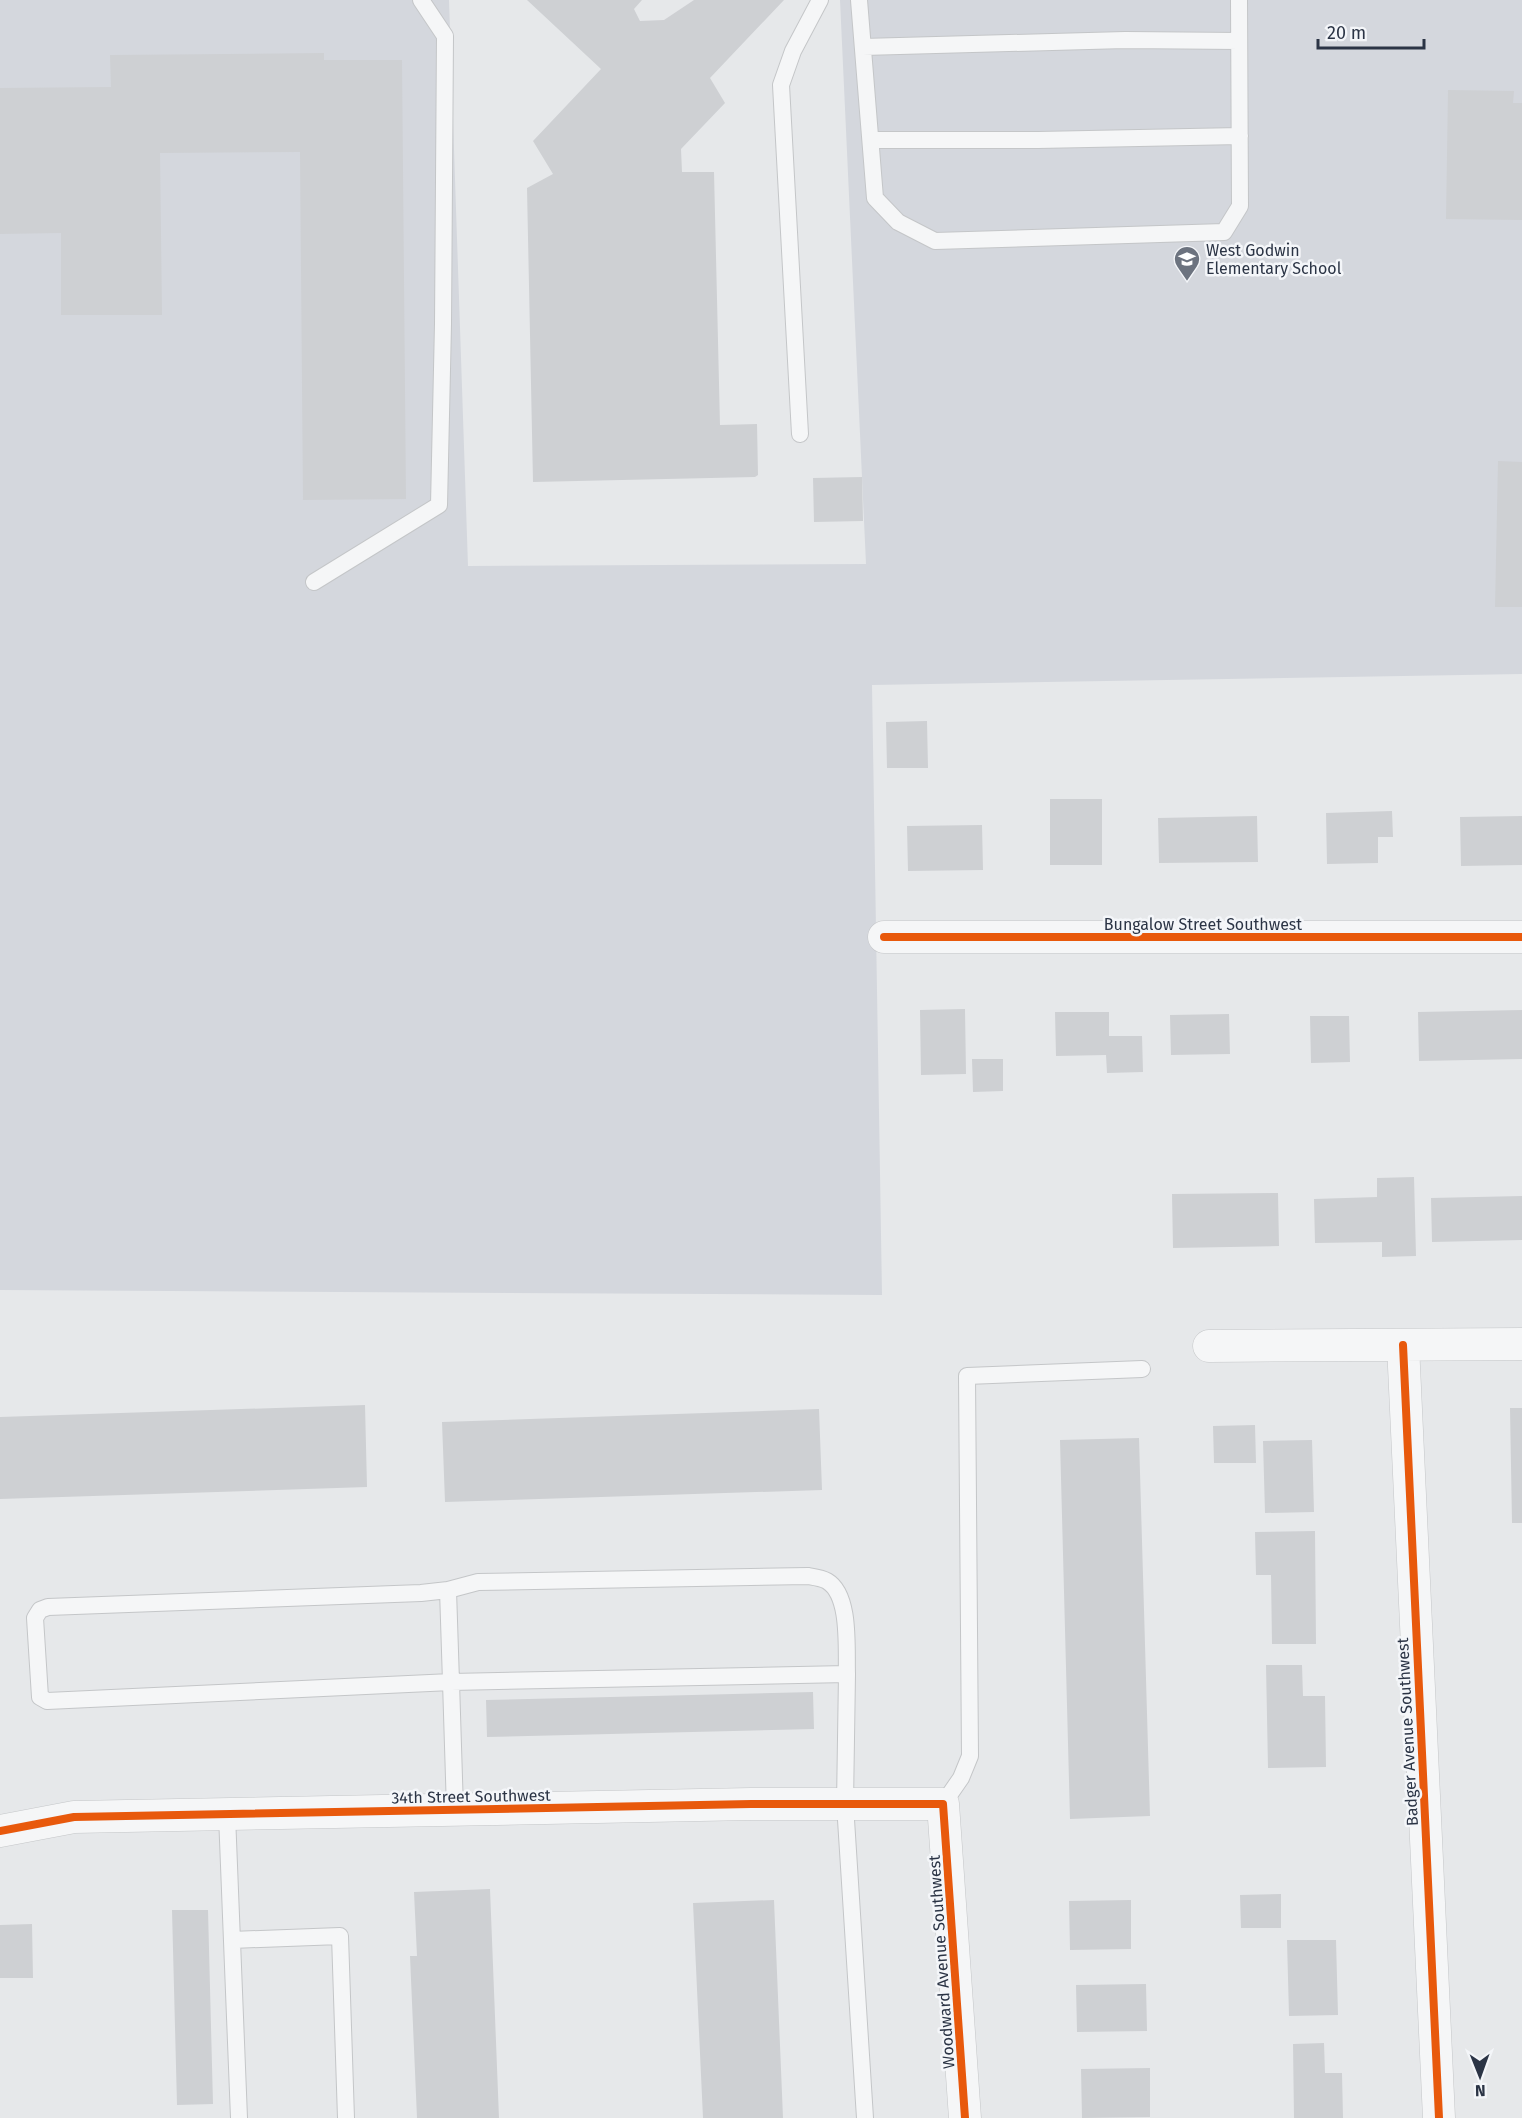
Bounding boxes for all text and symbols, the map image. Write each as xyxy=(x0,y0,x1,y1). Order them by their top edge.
scale bar xyxy=(1318,12,1424,50)
text: 20 m xyxy=(1327,22,1366,44)
place label: West Godwin Elementary School xyxy=(1206,241,1342,278)
school or university icon: West Godwin Elementary School xyxy=(1172,244,1202,282)
street label: Bungalow Street Southwest xyxy=(1104,915,1302,934)
street label: Badger Avenue Southwest xyxy=(1393,1637,1422,1827)
street label: 34th Street Southwest xyxy=(391,1786,551,1807)
street label: Woodward Avenue Southwest xyxy=(925,1854,958,2069)
north arrow xyxy=(1450,2046,1510,2106)
text: N xyxy=(1475,2081,1486,2100)

